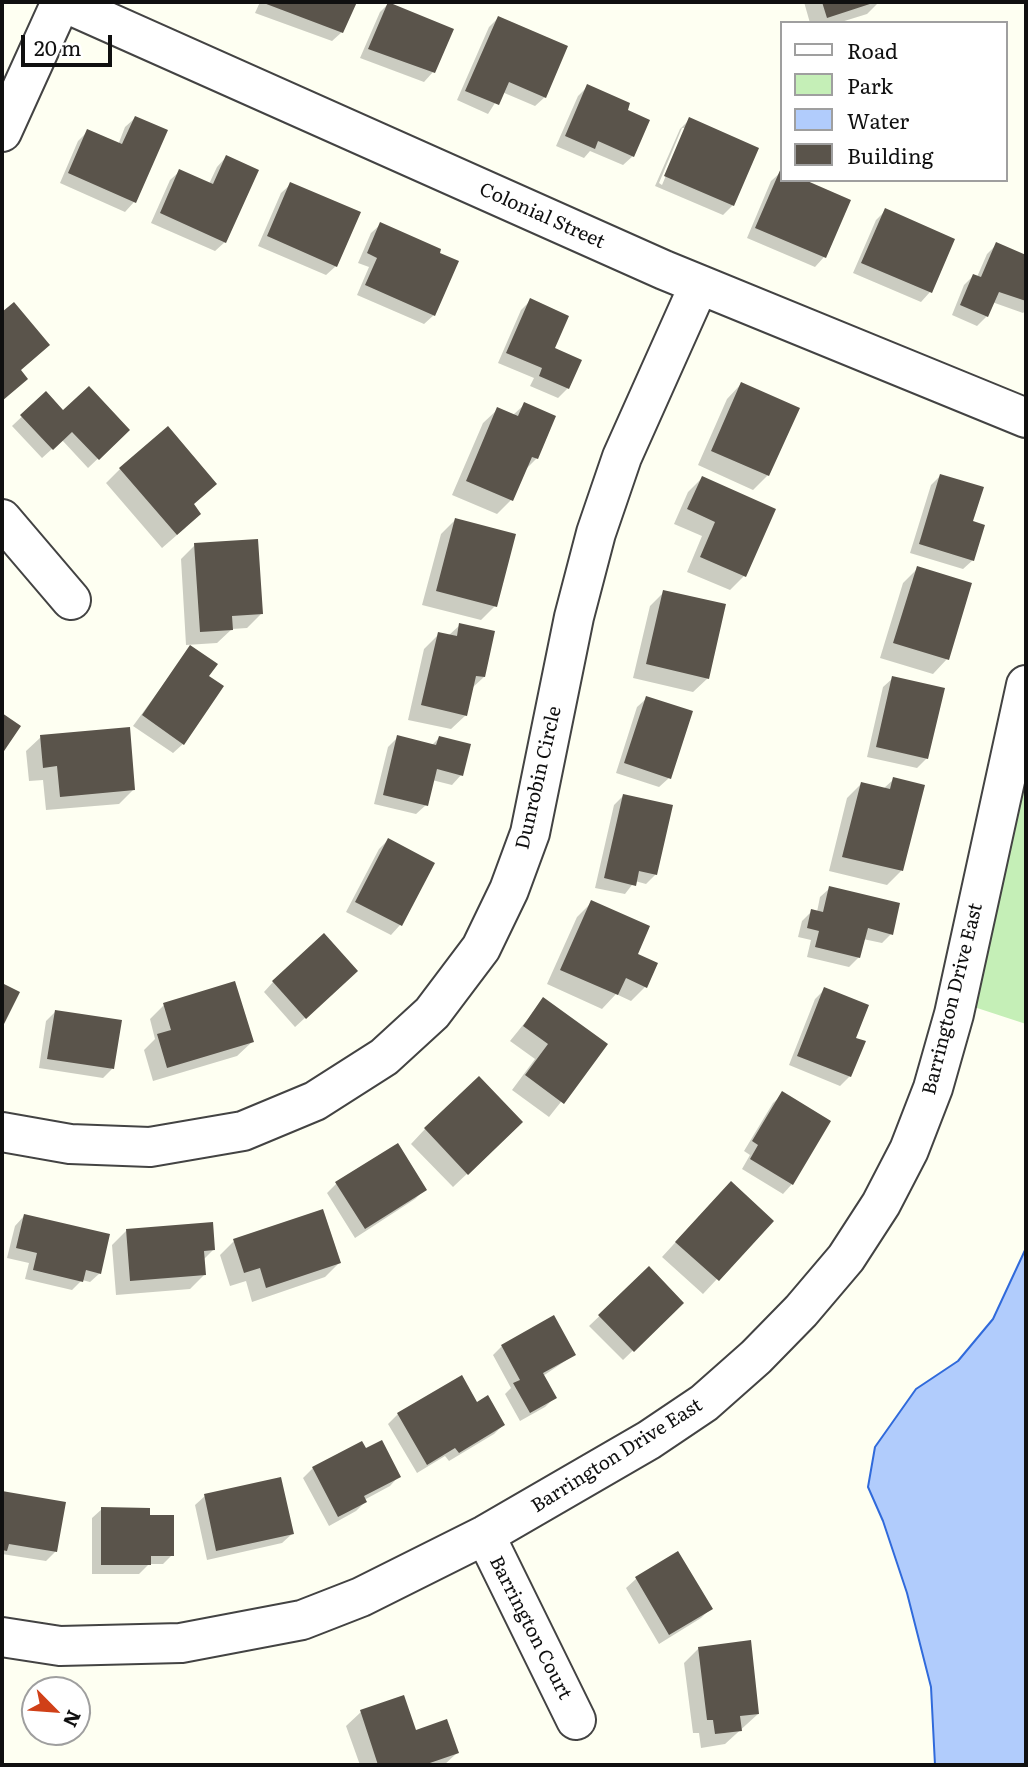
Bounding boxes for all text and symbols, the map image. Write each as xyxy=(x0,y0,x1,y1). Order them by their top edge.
scale bar xyxy=(24,21,116,65)
legend xyxy=(780,21,1007,182)
text: 20 m xyxy=(34,31,81,62)
text: Road xyxy=(847,34,898,65)
text: Park xyxy=(847,69,893,100)
text: Water xyxy=(847,104,909,135)
text: Building xyxy=(847,139,933,170)
street label: Colonial Street xyxy=(476,178,608,254)
street label: Dunrobin Circle xyxy=(511,704,567,852)
street label: Barrington Drive East xyxy=(918,901,988,1097)
street label: Barrington Drive East xyxy=(527,1394,707,1518)
street label: Barrington Court xyxy=(484,1552,576,1704)
north arrow xyxy=(21,1676,91,1746)
text: N xyxy=(57,1706,89,1732)

